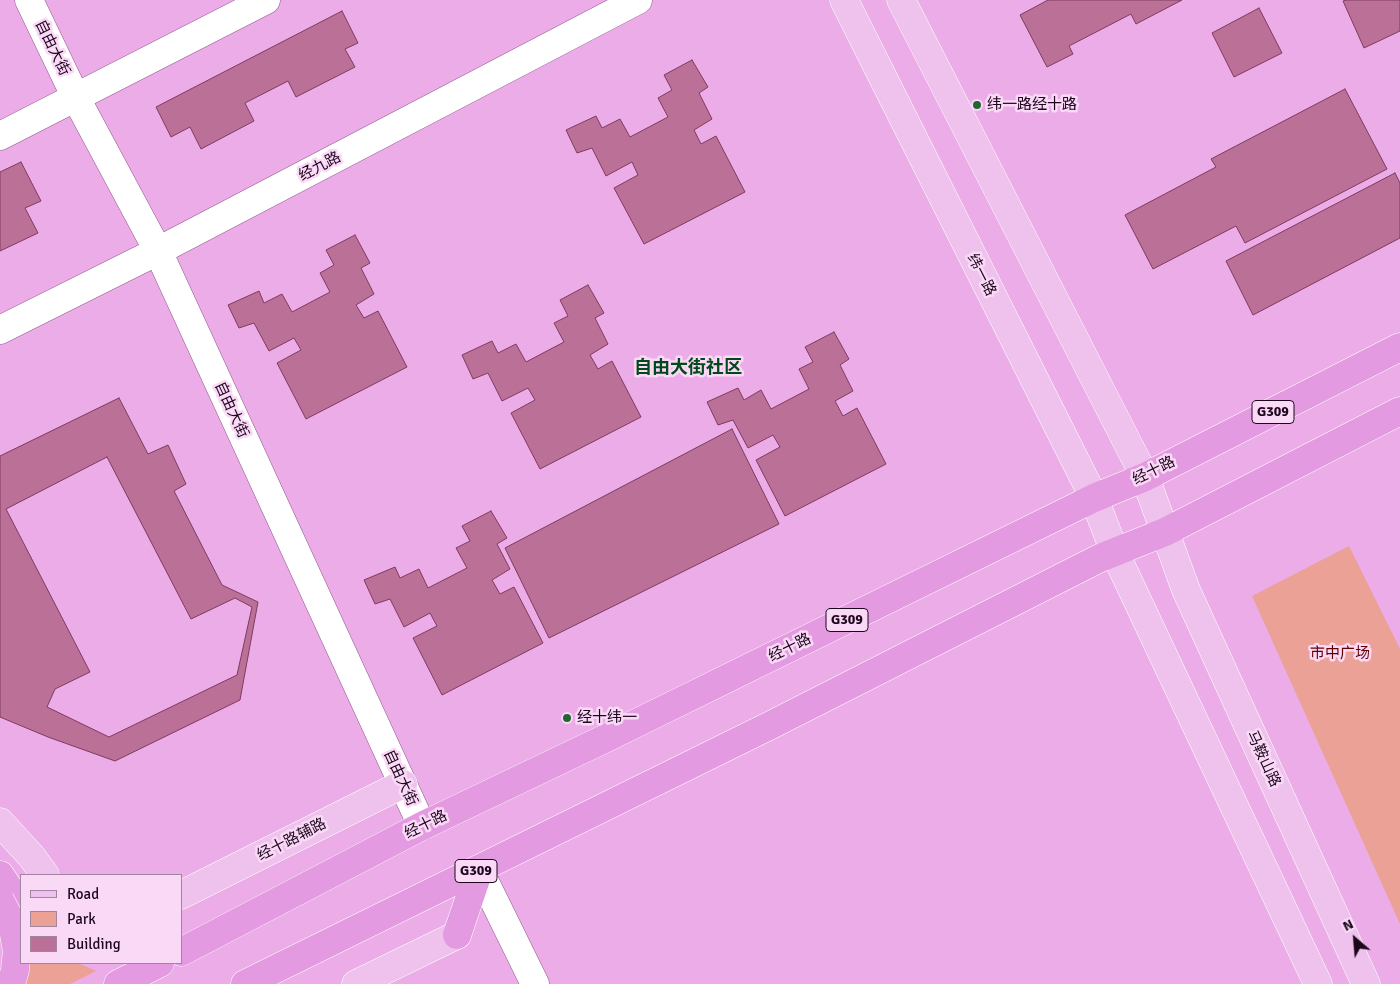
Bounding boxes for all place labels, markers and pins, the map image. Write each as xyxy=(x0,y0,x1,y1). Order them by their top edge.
place label: 纬一路经十路 xyxy=(987,96,1077,114)
marker: 纬一路经十路 xyxy=(971,99,983,111)
place label: 经十纬一 xyxy=(577,709,637,727)
marker: 经十纬一 xyxy=(561,712,573,724)

